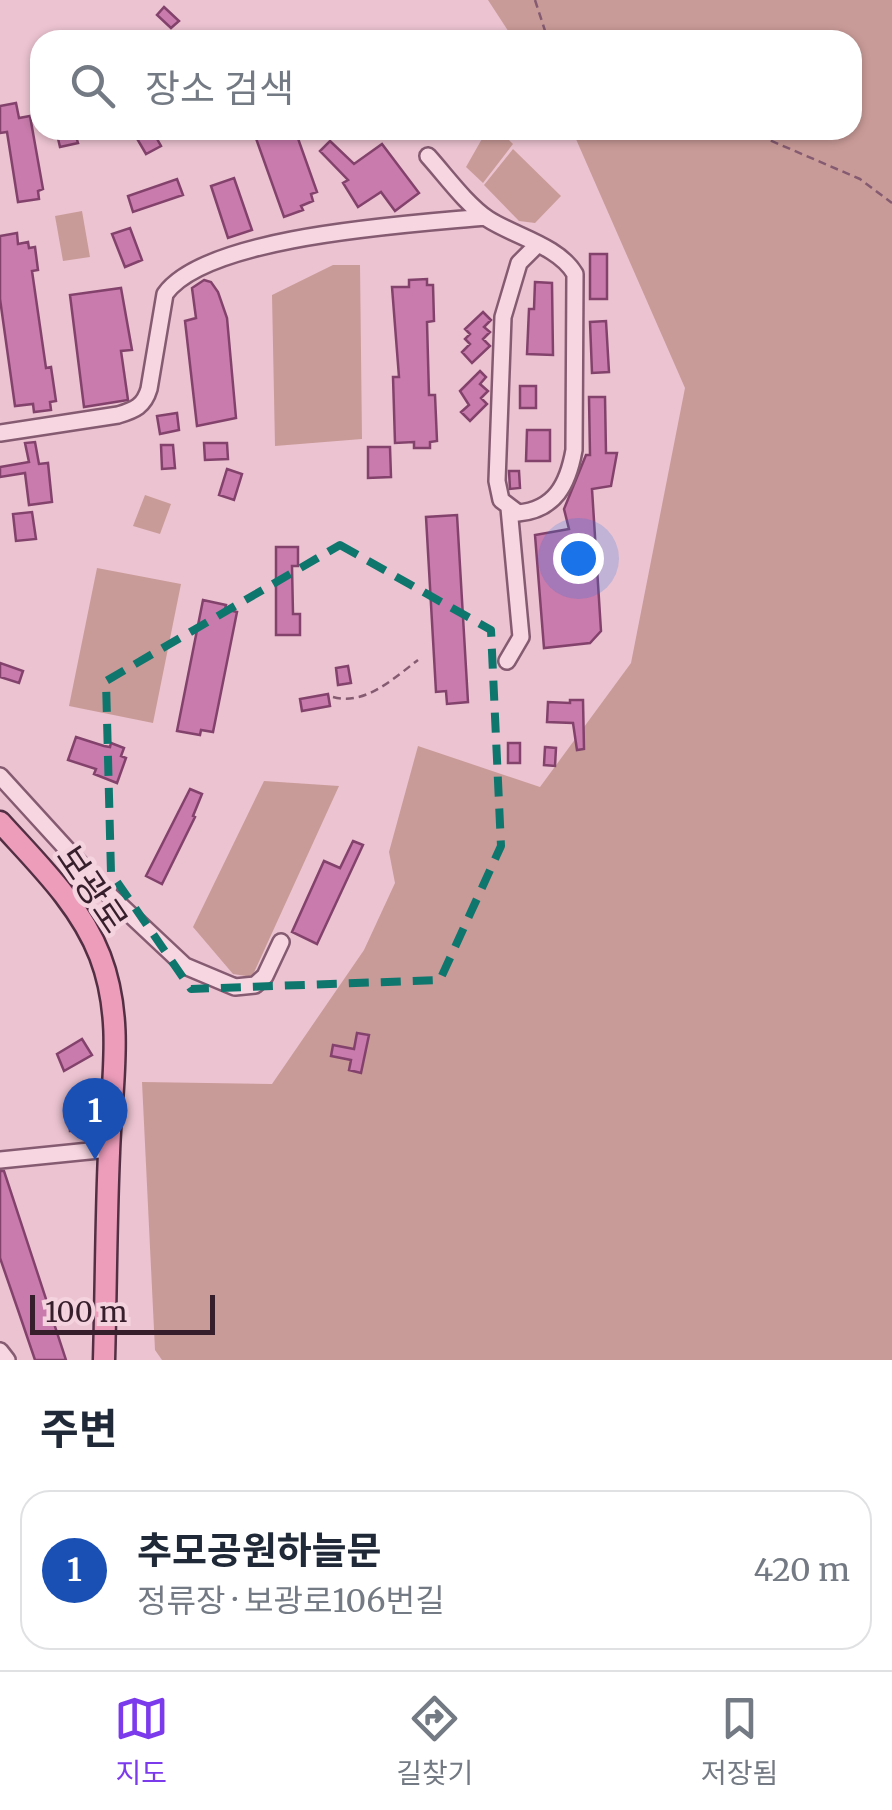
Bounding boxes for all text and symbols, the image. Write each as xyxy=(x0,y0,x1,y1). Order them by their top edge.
search box xyxy=(30,30,862,140)
icon: search xyxy=(65,58,120,113)
text: 장소 검색 xyxy=(145,65,294,112)
your location xyxy=(553,533,604,584)
street label: 보광로 xyxy=(47,837,137,941)
pin: 1 xyxy=(62,1078,128,1160)
scale bar xyxy=(30,1290,215,1334)
text: 100 m xyxy=(45,1294,127,1330)
text: 주변 xyxy=(40,1403,117,1455)
text: 추모공원하늘문 xyxy=(137,1527,382,1574)
text: 1 xyxy=(67,1550,82,1590)
text: 420 m xyxy=(754,1550,850,1590)
text: 정류장 · 보광로106번길 xyxy=(137,1581,444,1621)
tab: 지도 xyxy=(114,1691,169,1791)
tab: 길찾기 xyxy=(396,1691,473,1791)
tab: 저장됨 xyxy=(701,1691,778,1791)

